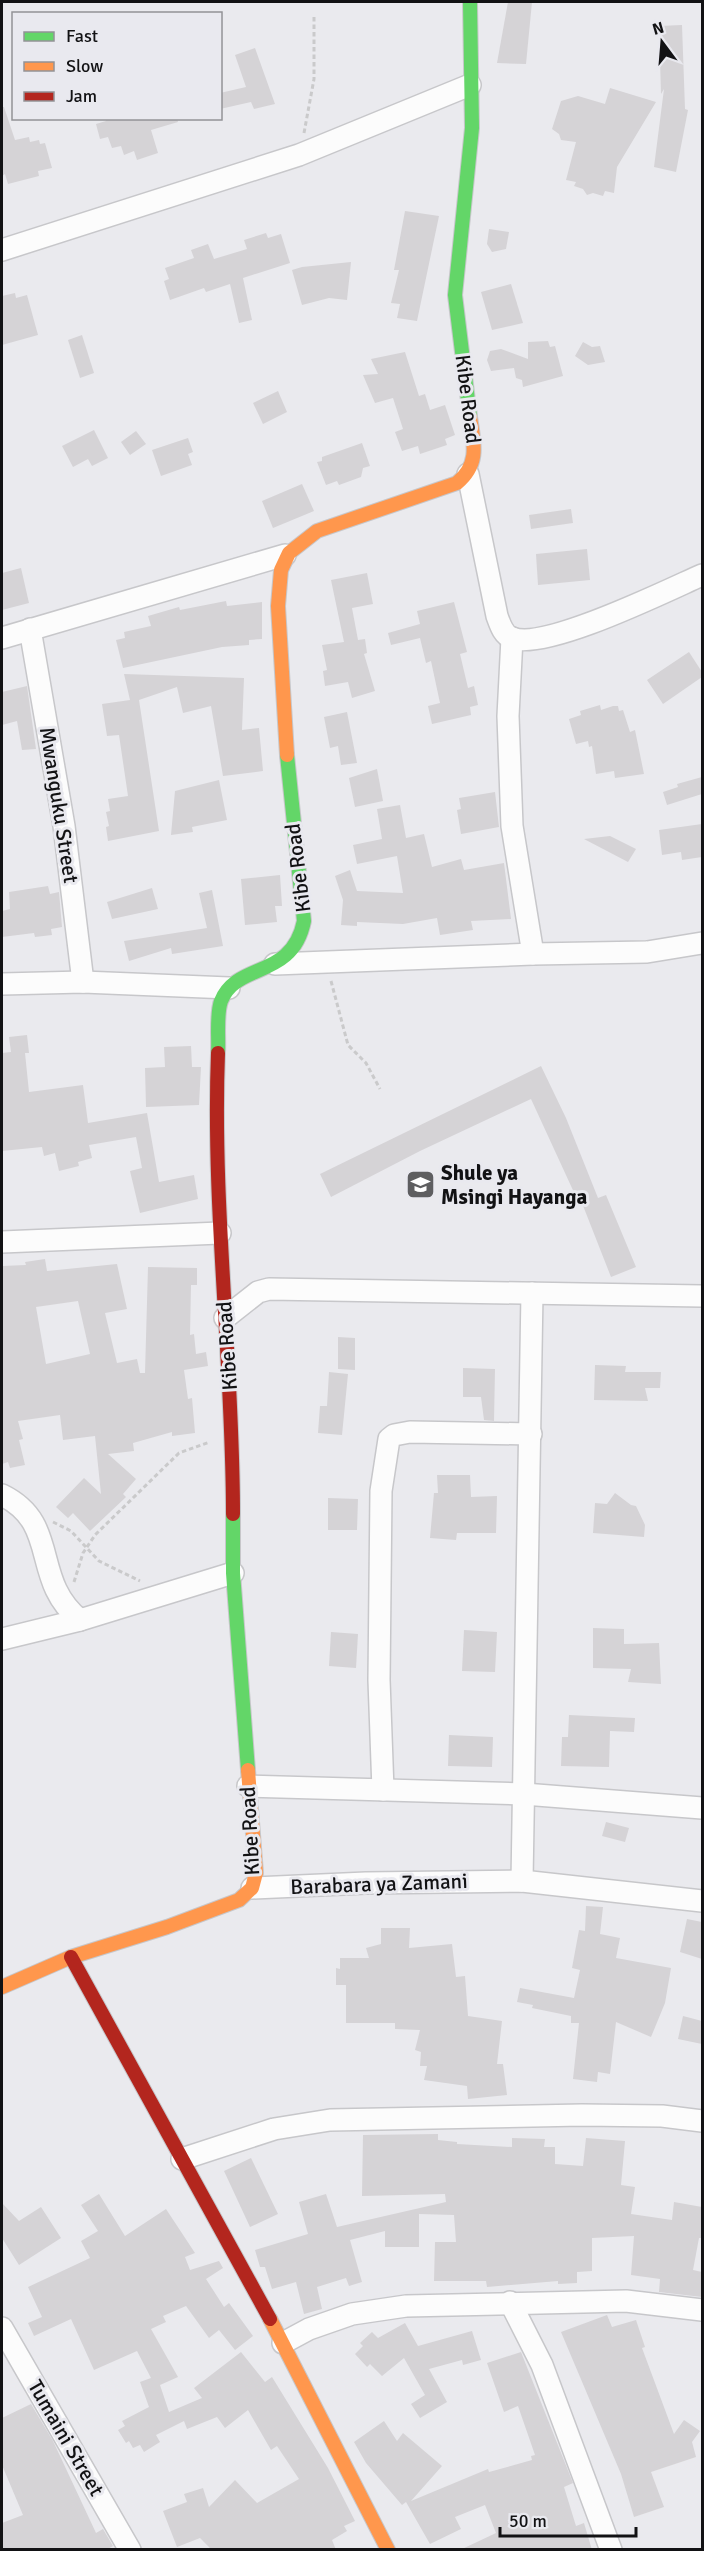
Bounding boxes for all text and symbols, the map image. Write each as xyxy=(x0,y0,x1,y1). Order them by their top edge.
legend xyxy=(12,12,222,120)
north arrow xyxy=(632,12,692,72)
text: N xyxy=(650,17,666,40)
text: Fast xyxy=(66,25,98,47)
text: Slow xyxy=(66,55,103,77)
text: Jam xyxy=(66,85,97,107)
street label: Kibe Road xyxy=(450,353,486,445)
street label: Mwanguku Street xyxy=(34,725,84,885)
street label: Kibe Road xyxy=(280,822,316,914)
place label: Shule ya Msingi Hayanga xyxy=(441,1160,587,1210)
school or university icon: Shule ya Msingi Hayanga xyxy=(404,1169,436,1201)
street label: Kibe Road xyxy=(211,1301,243,1391)
street label: Kibe Road xyxy=(235,1786,265,1876)
street label: Barabara ya Zamani xyxy=(290,1868,468,1900)
street label: Tumaini Street xyxy=(22,2375,110,2501)
scale bar xyxy=(500,2500,636,2538)
text: 50 m xyxy=(509,2510,547,2532)

